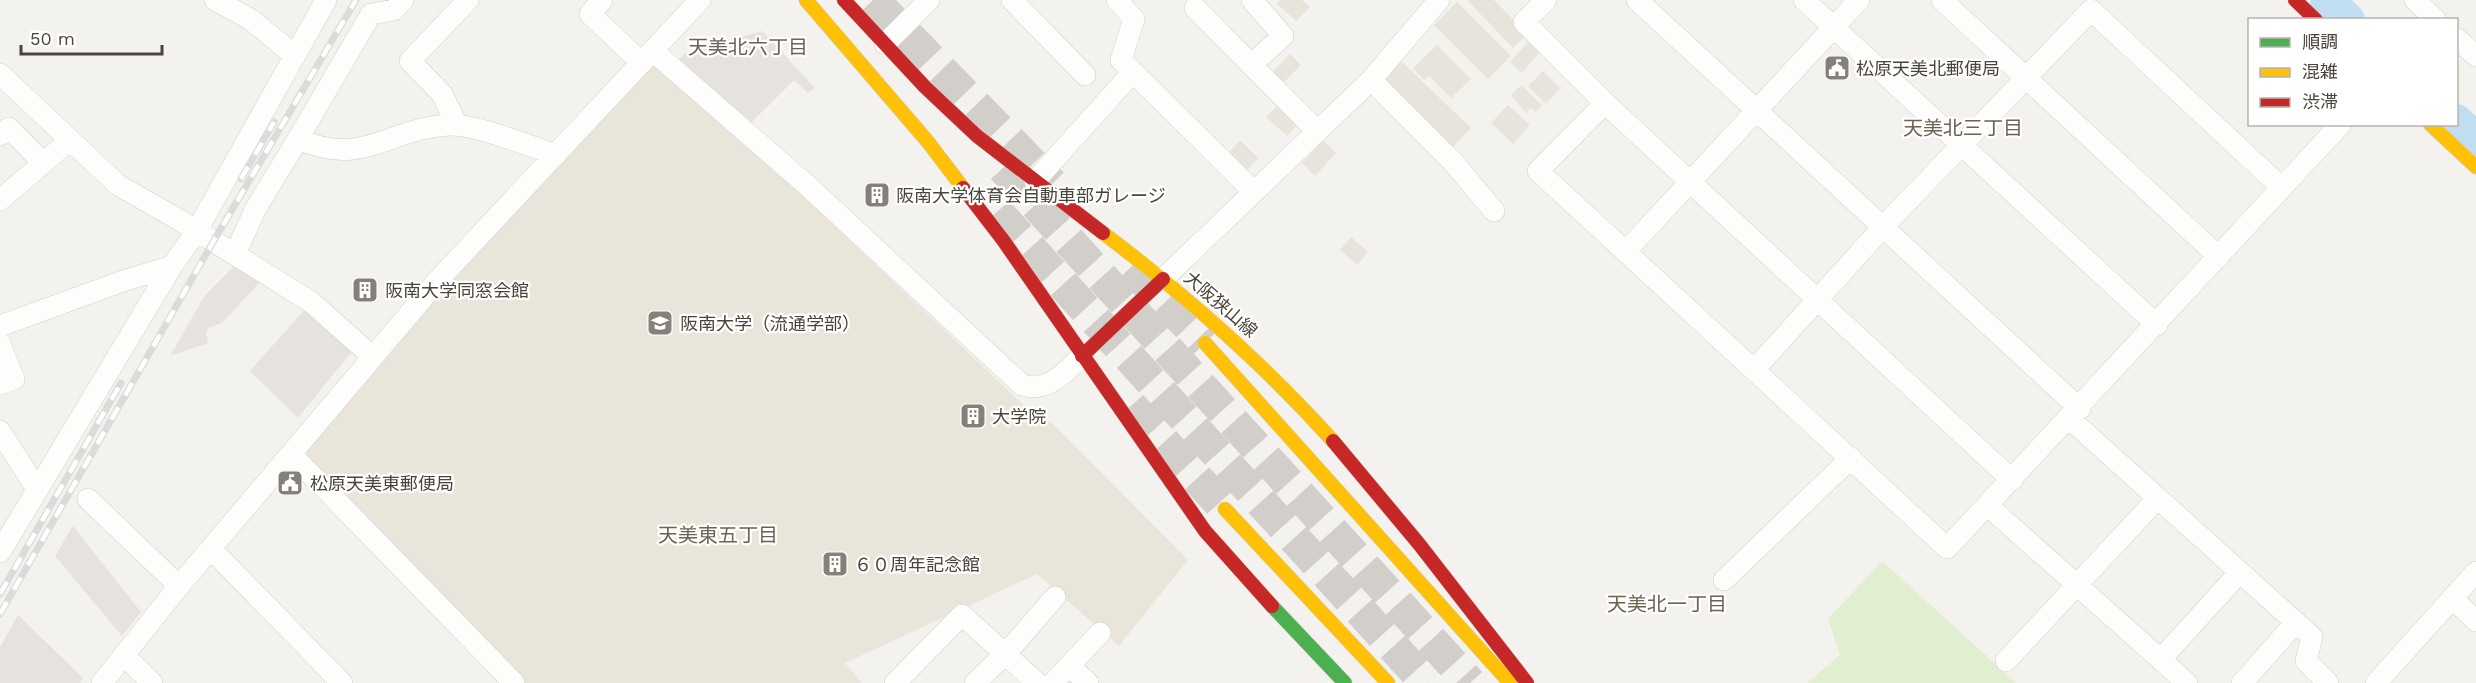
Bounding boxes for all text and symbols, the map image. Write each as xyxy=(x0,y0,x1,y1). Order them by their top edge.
scale bar xyxy=(21,18,162,56)
legend xyxy=(2248,18,2458,126)
text: 50 m xyxy=(30,28,75,49)
text: 順調 xyxy=(2302,31,2338,52)
district label: 天美北六丁目 xyxy=(688,35,808,59)
public building icon: 松原天美北郵便局 xyxy=(1822,53,1852,83)
place label: 松原天美北郵便局 xyxy=(1856,58,2000,79)
text: 混雑 xyxy=(2302,61,2338,82)
text: 渋滞 xyxy=(2302,91,2338,112)
district label: 天美北三丁目 xyxy=(1903,116,2023,140)
building icon: 阪南大学体育会自動車部ガレージ xyxy=(862,180,892,210)
place label: 阪南大学体育会自動車部ガレージ xyxy=(896,185,1166,206)
street label: 大阪狭山線 xyxy=(1180,267,1262,341)
building icon: 阪南大学同窓会館 xyxy=(350,275,380,305)
place label: 阪南大学同窓会館 xyxy=(385,280,529,301)
school or university icon: 阪南大学（流通学部） xyxy=(645,308,675,338)
place label: 阪南大学（流通学部） xyxy=(680,313,860,334)
building icon: 大学院 xyxy=(958,401,988,431)
place label: 大学院 xyxy=(992,406,1046,427)
public building icon: 松原天美東郵便局 xyxy=(275,468,305,498)
place label: 松原天美東郵便局 xyxy=(310,473,454,494)
district label: 天美東五丁目 xyxy=(658,523,778,547)
building icon: ６０周年記念館 xyxy=(820,549,850,579)
place label: ６０周年記念館 xyxy=(854,554,980,575)
district label: 天美北一丁目 xyxy=(1607,592,1727,616)

